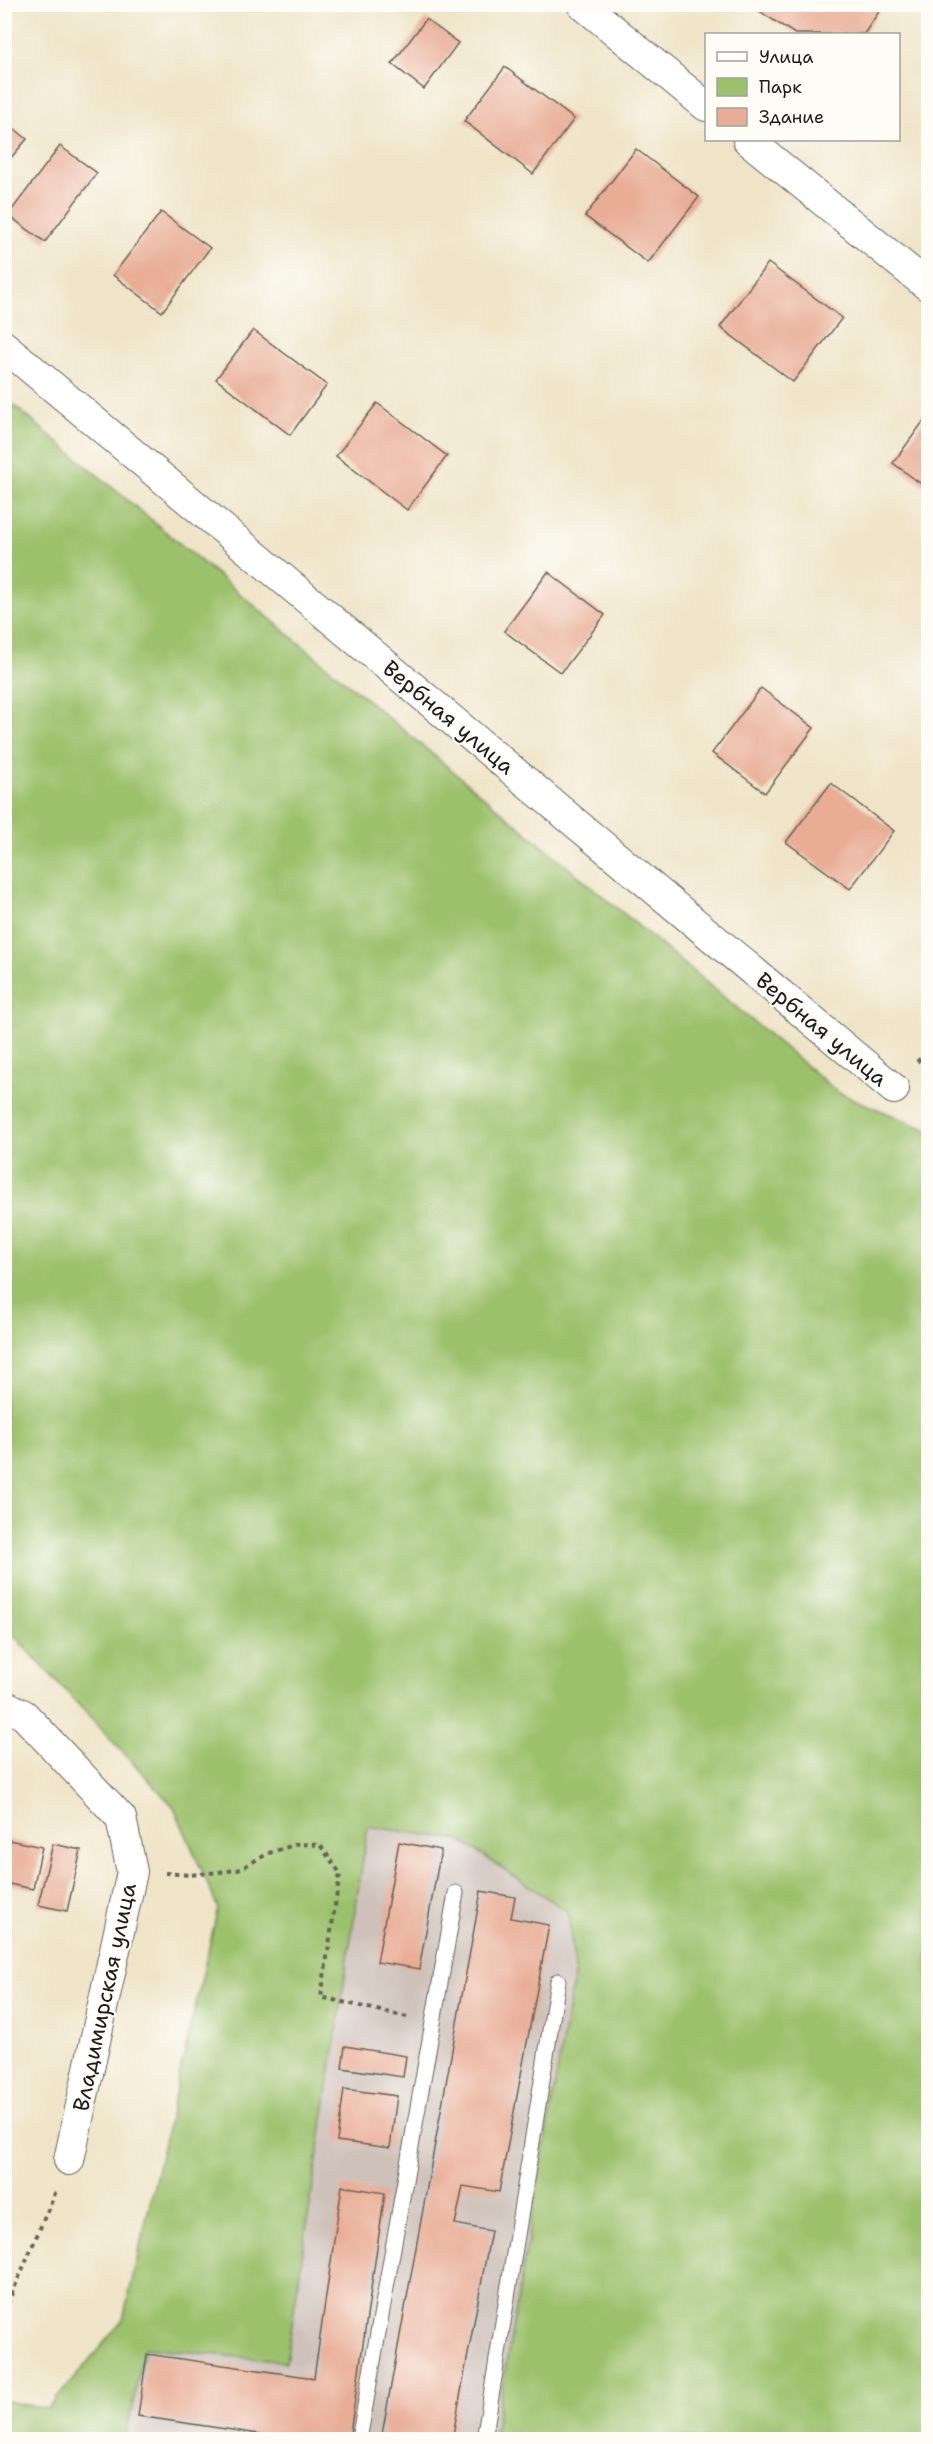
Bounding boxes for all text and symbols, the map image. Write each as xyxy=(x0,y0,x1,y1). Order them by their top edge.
legend xyxy=(705,33,900,141)
text: Улица xyxy=(759,45,813,69)
text: Парк xyxy=(759,75,802,99)
text: Здание xyxy=(759,105,824,129)
street label: Вербная улица xyxy=(377,654,521,781)
street label: Вербная улица xyxy=(750,966,894,1093)
street label: Владимирская улица xyxy=(66,1880,143,2114)

